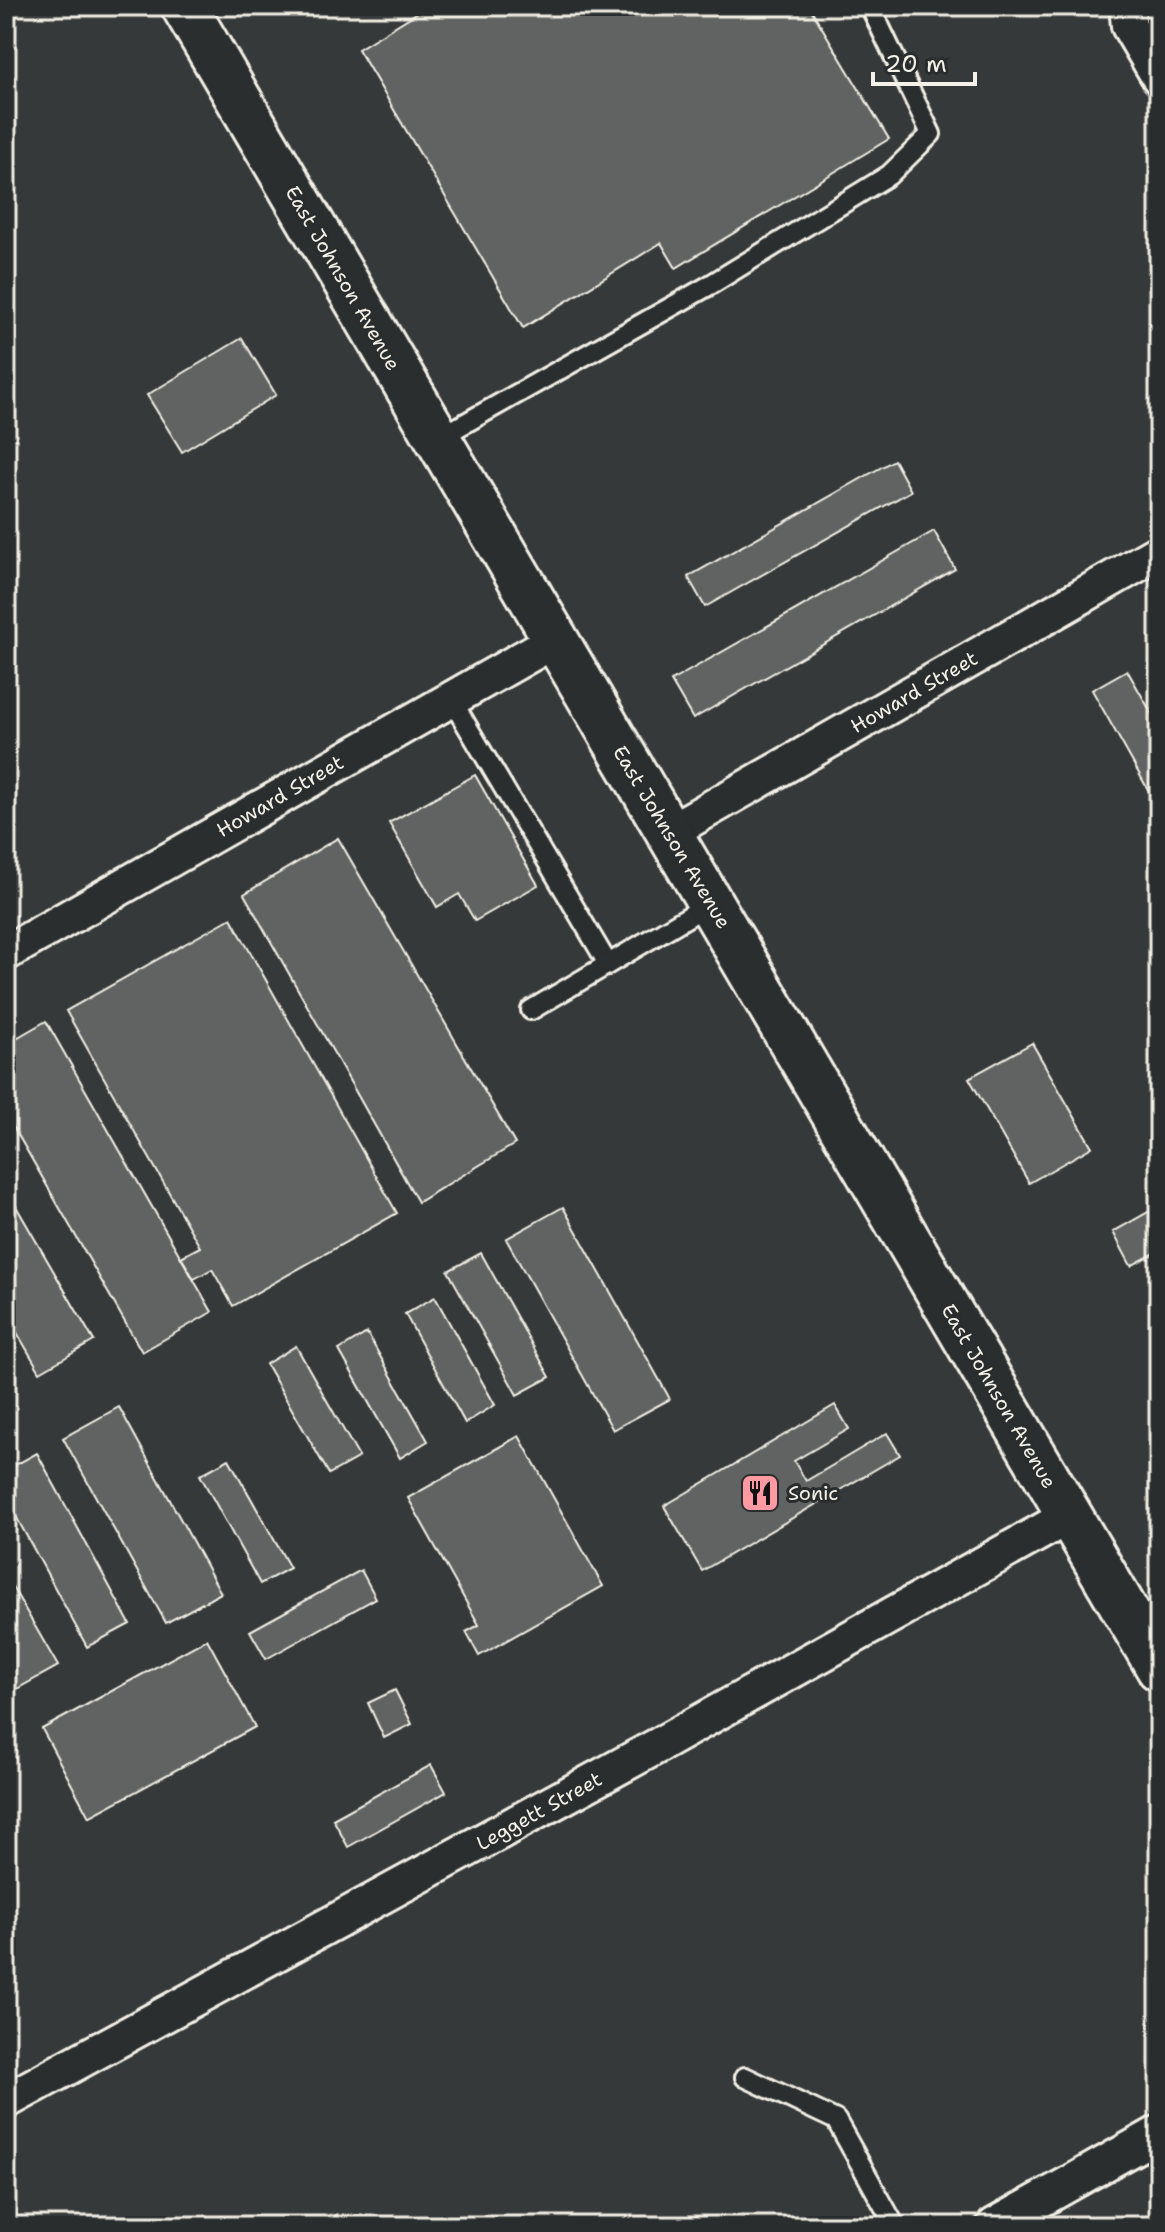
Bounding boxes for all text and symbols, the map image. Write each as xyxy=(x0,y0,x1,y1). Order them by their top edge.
scale bar xyxy=(873,36,975,86)
text: 20 m xyxy=(885,48,947,80)
street label: East Johnson Avenue xyxy=(279,181,407,375)
street label: Howard Street xyxy=(846,645,982,739)
street label: East Johnson Avenue xyxy=(607,741,737,933)
street label: Howard Street xyxy=(212,749,348,843)
street label: East Johnson Avenue xyxy=(935,1299,1063,1493)
restaurant icon: Sonic xyxy=(739,1472,781,1514)
place label: Sonic xyxy=(788,1480,838,1506)
street label: Leggett Street xyxy=(472,1766,606,1856)

